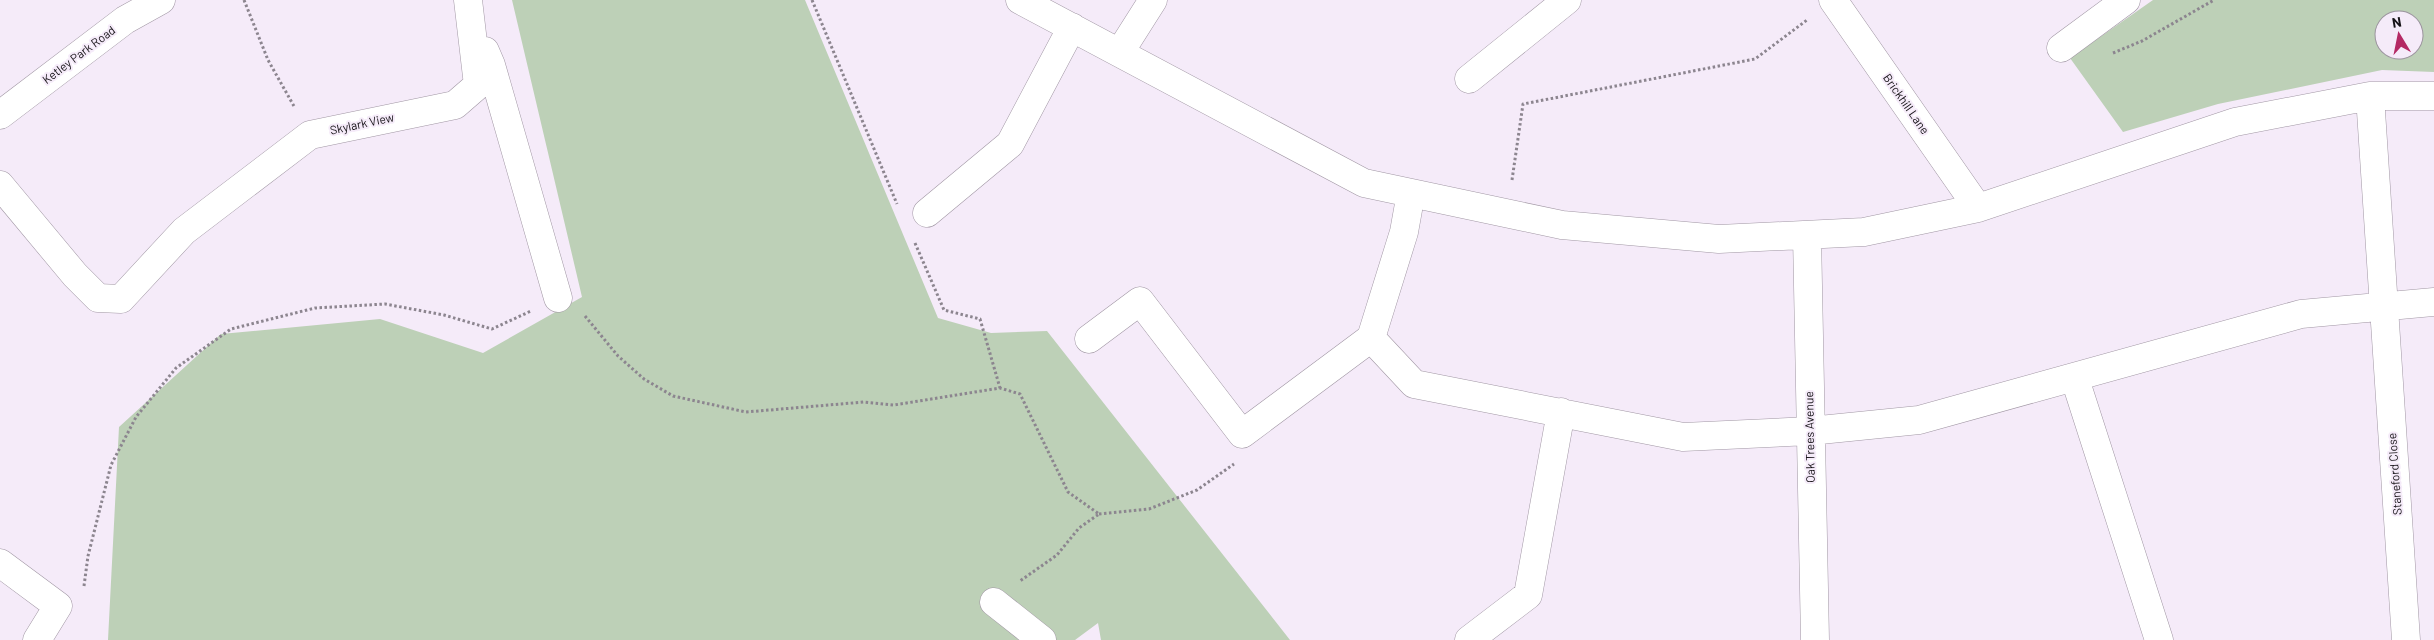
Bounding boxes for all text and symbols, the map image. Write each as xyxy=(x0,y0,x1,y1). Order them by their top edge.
north arrow xyxy=(2374,10,2424,60)
text: N xyxy=(2391,13,2403,31)
street label: Ketley Park Road xyxy=(39,22,117,86)
street label: Brickhill Lane xyxy=(1881,71,1933,136)
street label: Skylark View xyxy=(328,109,395,137)
street label: Oak Trees Avenue xyxy=(1801,391,1817,483)
street label: Staneford Close xyxy=(2384,432,2404,516)

